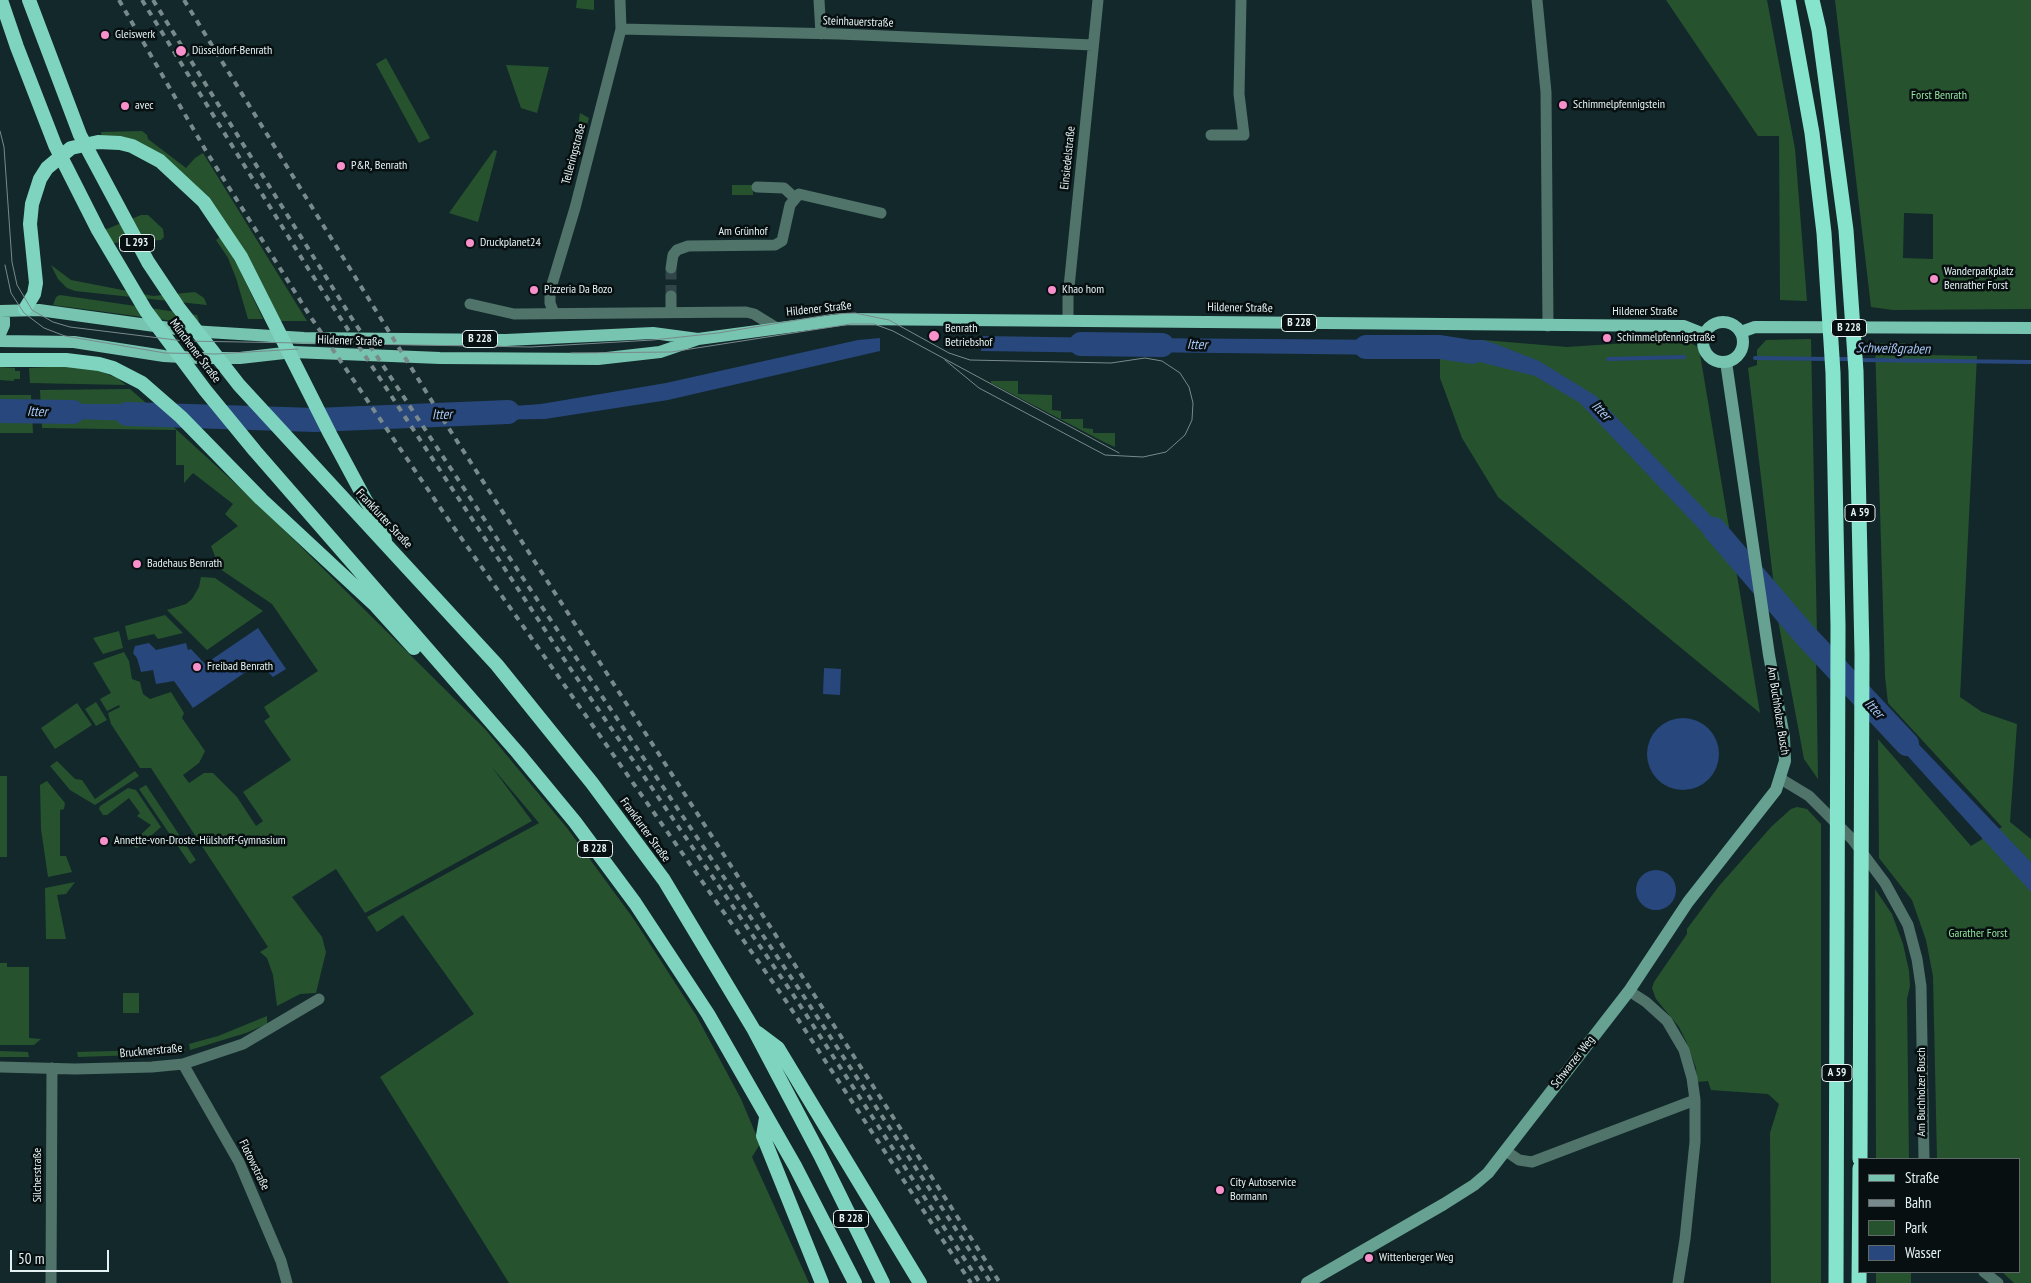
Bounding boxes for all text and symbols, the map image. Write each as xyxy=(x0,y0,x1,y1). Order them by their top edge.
street label: Steinhauerstraße xyxy=(822,14,894,30)
place label: Gleiswerk xyxy=(115,28,155,42)
marker: Gleiswerk xyxy=(99,29,111,41)
marker: Düsseldorf-Benrath xyxy=(174,44,188,58)
place label: Düsseldorf-Benrath xyxy=(192,44,272,58)
park label: Forst Benrath xyxy=(1911,89,1967,103)
place label: Schimmelpfennigstein xyxy=(1573,98,1665,112)
place label: avec xyxy=(135,99,154,113)
marker: Schimmelpfennigstein xyxy=(1557,99,1569,111)
marker: avec xyxy=(119,100,131,112)
street label: Telleringstraße xyxy=(559,122,589,186)
street label: Einsiedelstraße xyxy=(1058,126,1078,190)
place label: P&R, Benrath xyxy=(351,159,407,173)
marker: P&R, Benrath xyxy=(335,160,347,172)
street label: Am Grünhof xyxy=(718,225,768,239)
road number: L 293 xyxy=(120,234,154,252)
place label: Druckplanet24 xyxy=(480,236,541,250)
marker: Druckplanet24 xyxy=(464,237,476,249)
place label: Wanderparkplatz Benrather Forst xyxy=(1944,265,2014,293)
marker: Wanderparkplatz Benrather Forst xyxy=(1928,273,1940,285)
place label: Pizzeria Da Bozo xyxy=(544,283,612,297)
place label: Khao hom xyxy=(1062,283,1104,297)
marker: Pizzeria Da Bozo xyxy=(528,284,540,296)
marker: Khao hom xyxy=(1046,284,1058,296)
street label: Hildener Straße xyxy=(786,298,852,320)
street label: Hildener Straße xyxy=(1207,300,1273,316)
street label: Hildener Straße xyxy=(1612,305,1678,319)
road number: B 228 xyxy=(1282,314,1316,332)
street label: Münchener Straße xyxy=(166,316,224,386)
road number: B 228 xyxy=(1832,319,1866,336)
place label: Benrath Betriebshof xyxy=(945,322,992,350)
marker: Benrath Betriebshof xyxy=(927,329,941,343)
road number: B 228 xyxy=(462,330,498,348)
place label: Schimmelpfennigstraße xyxy=(1617,331,1715,345)
marker: Schimmelpfennigstraße xyxy=(1601,332,1613,344)
street label: Hildener Straße xyxy=(317,333,383,349)
water label: Itter xyxy=(1187,336,1207,354)
water label: Schweißgraben xyxy=(1856,340,1930,358)
water label: Itter xyxy=(1588,398,1614,424)
water label: Itter xyxy=(26,403,48,421)
water label: Itter xyxy=(431,406,453,424)
street label: Frankfurter Straße xyxy=(353,486,415,552)
road number: A 59 xyxy=(1845,504,1875,522)
place label: Badehaus Benrath xyxy=(147,557,222,571)
marker: Badehaus Benrath xyxy=(131,558,143,570)
place label: Freibad Benrath xyxy=(207,660,273,674)
marker: Freibad Benrath xyxy=(191,661,203,673)
street label: Am Buchholzer Busch xyxy=(1764,666,1792,756)
water label: Itter xyxy=(1861,696,1887,722)
street label: Frankfurter Straße xyxy=(617,795,673,865)
place label: Annette-von-Droste-Hülshoff-Gymnasium xyxy=(114,834,286,848)
marker: Annette-von-Droste-Hülshoff-Gymnasium xyxy=(98,835,110,847)
road number: B 228 xyxy=(578,841,612,858)
park label: Garather Forst xyxy=(1949,927,2007,941)
street label: Schwarzer Weg xyxy=(1548,1033,1598,1091)
street label: Brucknerstraße xyxy=(119,1041,183,1061)
street label: Am Buchholzer Busch xyxy=(1915,1047,1929,1137)
road number: A 59 xyxy=(1822,1064,1852,1082)
street label: Flotowstraße xyxy=(236,1137,272,1193)
street label: Silcherstraße xyxy=(31,1148,45,1202)
legend xyxy=(1858,1158,2021,1273)
text: Straße xyxy=(1905,1168,1939,1187)
place label: City Autoservice Bormann xyxy=(1230,1176,1296,1204)
marker: City Autoservice Bormann xyxy=(1214,1184,1226,1196)
text: Bahn xyxy=(1905,1193,1931,1212)
road number: B 228 xyxy=(834,1210,868,1228)
text: Park xyxy=(1905,1218,1927,1237)
scale bar xyxy=(12,1240,111,1272)
text: Wasser xyxy=(1905,1243,1941,1262)
text: 50 m xyxy=(18,1249,44,1268)
place label: Wittenberger Weg xyxy=(1379,1251,1453,1265)
marker: Wittenberger Weg xyxy=(1363,1252,1375,1264)

